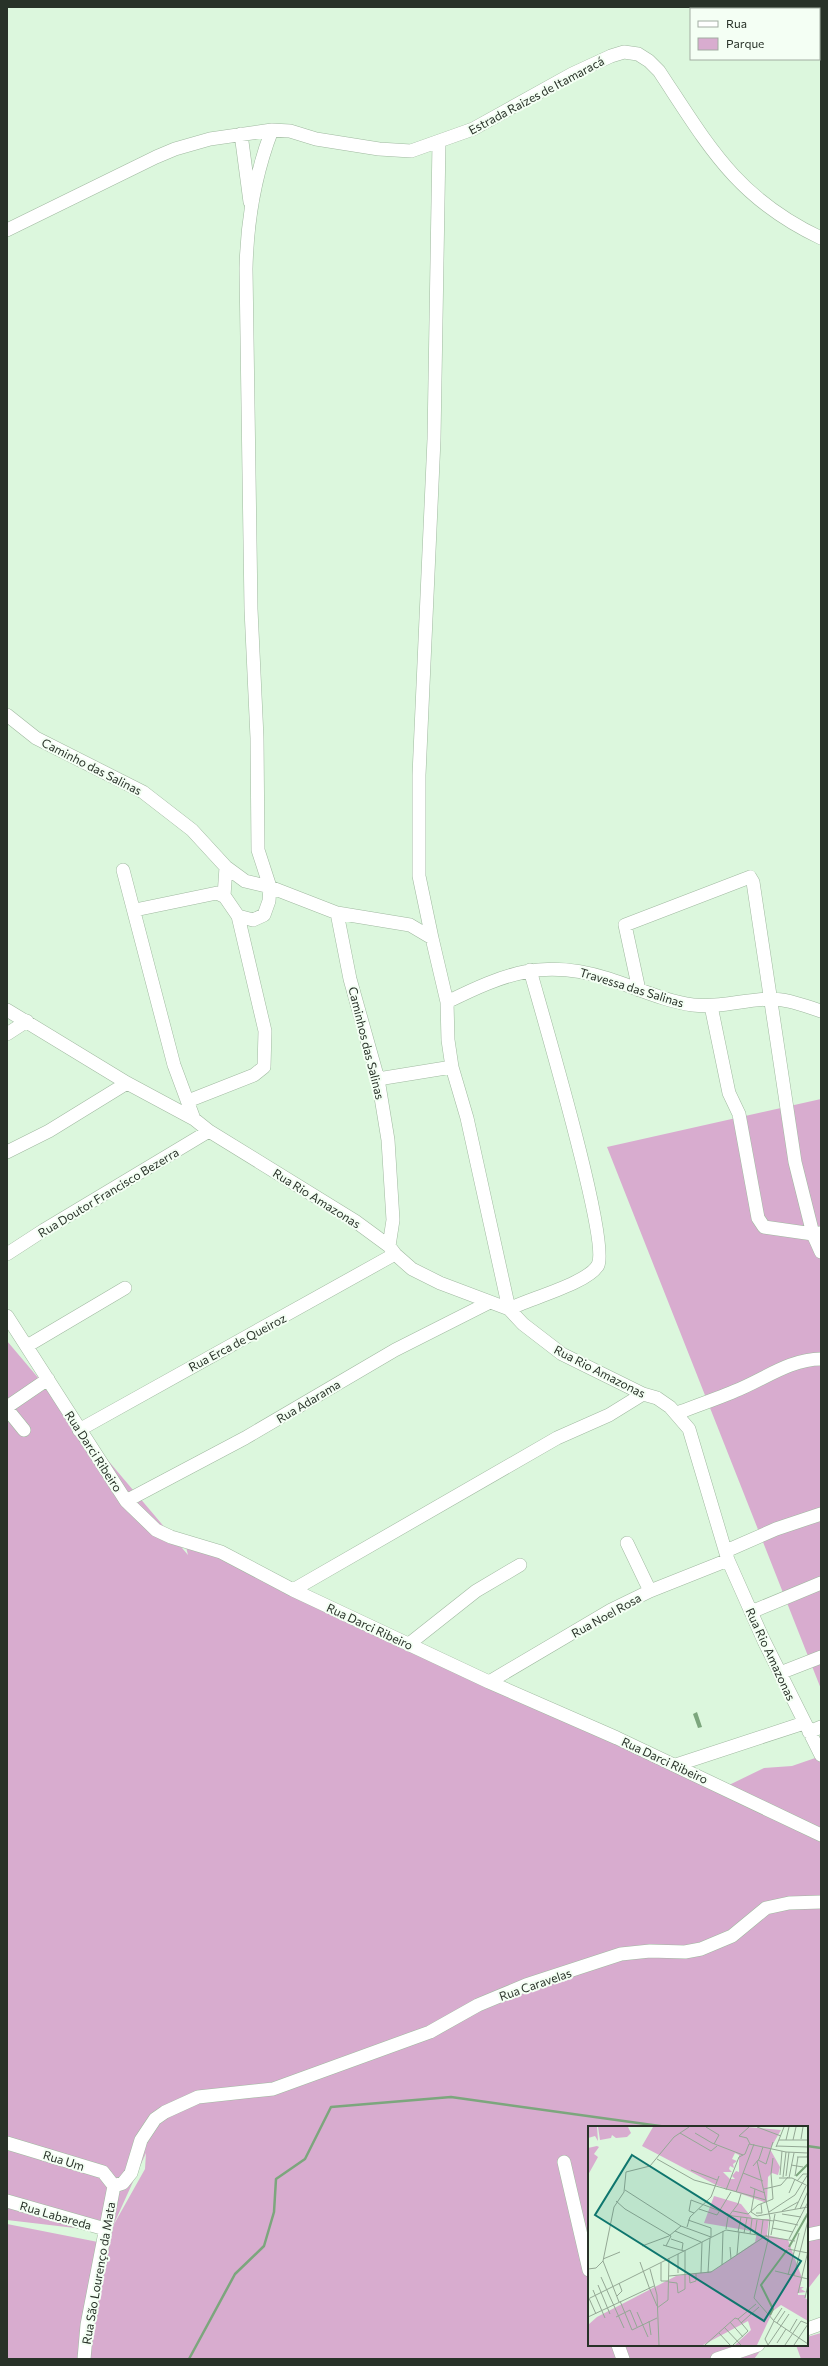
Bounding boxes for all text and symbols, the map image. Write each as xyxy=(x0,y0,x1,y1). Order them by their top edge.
legend xyxy=(690,8,820,60)
text: Rua xyxy=(726,16,747,30)
text: Parque xyxy=(726,36,764,50)
street label: Estrada Raizes de Itamaracá xyxy=(466,53,606,137)
street label: Caminho das Salinas xyxy=(40,735,144,797)
street label: Travessa das Salinas xyxy=(578,964,686,1010)
street label: Caminhos das Salinas xyxy=(346,985,388,1101)
street label: Rua Doutor Francisco Bezerra xyxy=(35,1144,181,1240)
street label: Rua Rio Amazonas xyxy=(271,1165,363,1231)
street label: Rua Erca de Queiroz xyxy=(186,1310,288,1374)
street label: Rua Rio Amazonas xyxy=(552,1342,648,1400)
street label: Rua Adarama xyxy=(273,1376,343,1426)
street label: Rua Darci Ribeiro xyxy=(63,1408,125,1494)
street label: Rua Noel Rosa xyxy=(569,1590,643,1640)
street label: Rua Darci Ribeiro xyxy=(325,1600,415,1652)
street label: Rua Rio Amazonas xyxy=(743,1605,799,1703)
street label: Rua Darci Ribeiro xyxy=(620,1734,710,1786)
street label: Rua Caravelas xyxy=(497,1965,573,2003)
inset map xyxy=(588,2126,808,2346)
street label: Rua Um xyxy=(42,2147,86,2173)
street label: Rua Labareda xyxy=(19,2198,93,2232)
street label: Rua São Lourenço da Mata xyxy=(79,2201,117,2345)

